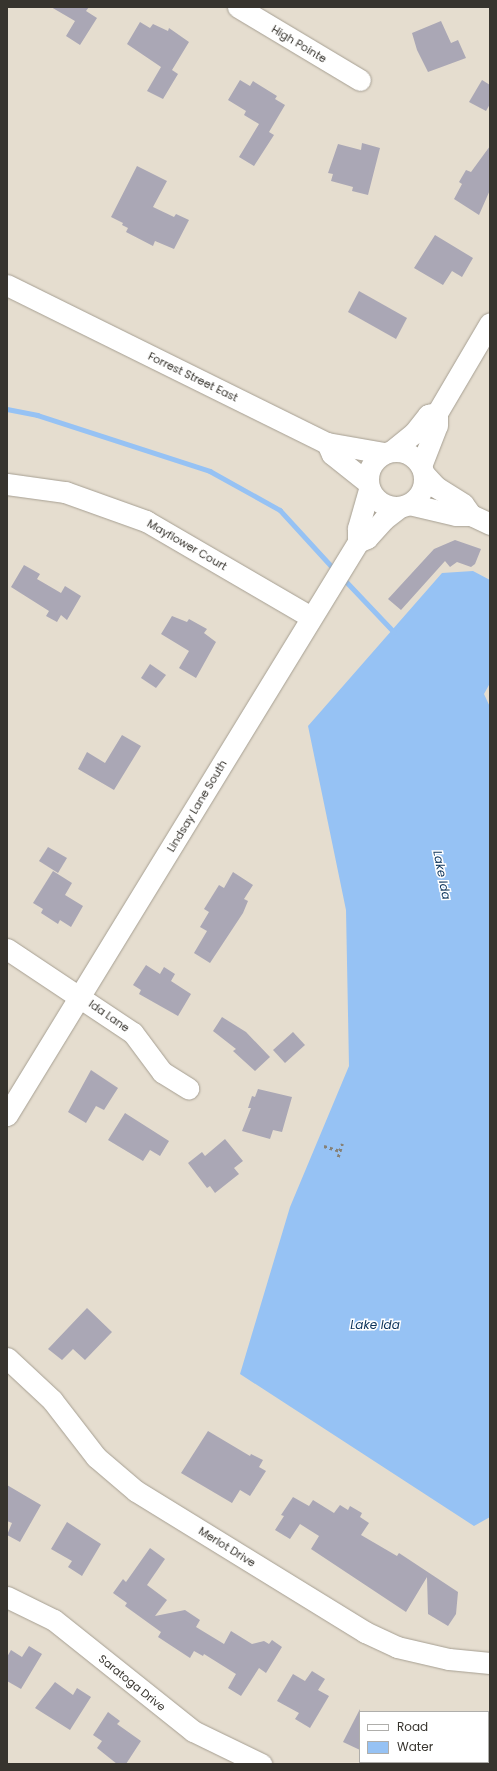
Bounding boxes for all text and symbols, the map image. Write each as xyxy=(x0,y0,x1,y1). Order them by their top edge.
street label: High Pointe xyxy=(269,22,329,66)
street label: Forrest Street East xyxy=(146,350,240,404)
street label: Mayflower Court xyxy=(145,517,229,573)
street label: Lindsay Lane South xyxy=(164,758,230,854)
water label: Lake Ida xyxy=(430,849,454,901)
street label: Ida Lane xyxy=(86,997,132,1035)
water label: Lake Ida xyxy=(350,1318,400,1332)
street label: Merlot Drive xyxy=(196,1524,258,1570)
street label: Saratoga Drive xyxy=(96,1652,168,1714)
legend xyxy=(359,1711,489,1763)
text: Road xyxy=(397,1718,428,1735)
text: Water xyxy=(397,1738,433,1755)

